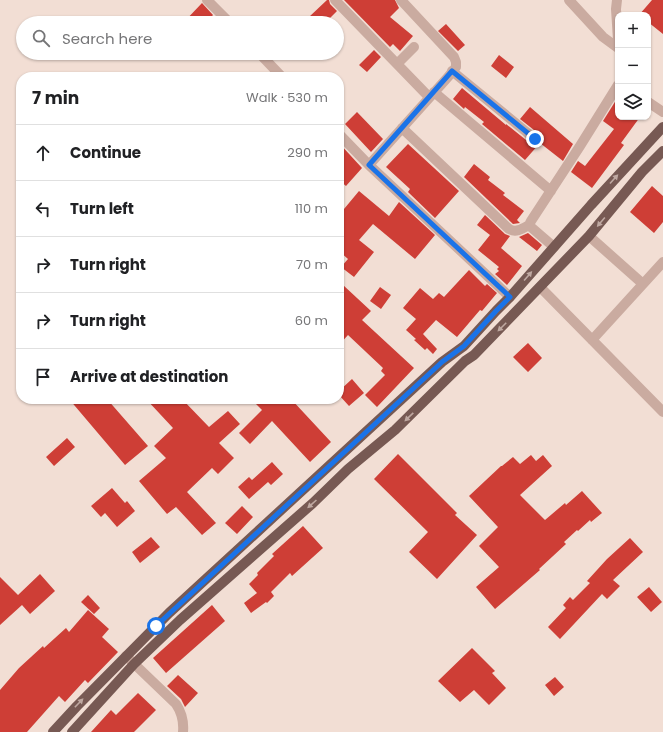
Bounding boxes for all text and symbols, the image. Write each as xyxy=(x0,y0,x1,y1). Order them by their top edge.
map controls xyxy=(615,12,651,120)
button: + xyxy=(615,12,651,48)
search box xyxy=(16,16,344,60)
icon: search xyxy=(30,27,52,49)
text: Search here xyxy=(62,28,152,49)
button: − xyxy=(615,48,651,84)
button: layers xyxy=(615,84,651,120)
text: 7 min xyxy=(32,86,79,110)
text: Walk · 530 m xyxy=(246,88,328,107)
route end xyxy=(526,130,544,148)
icon: ahead xyxy=(32,142,54,164)
text: Continue xyxy=(70,142,141,163)
text: 290 m xyxy=(287,143,328,162)
one-way arrow xyxy=(610,174,619,184)
icon: left xyxy=(32,198,54,220)
text: Turn left xyxy=(70,198,134,219)
text: 110 m xyxy=(295,199,328,218)
one-way arrow xyxy=(596,217,605,228)
icon: right xyxy=(32,254,54,276)
text: Turn right xyxy=(70,254,146,275)
text: 70 m xyxy=(296,255,328,274)
one-way arrow xyxy=(523,272,532,281)
icon: right xyxy=(32,310,54,332)
text: Turn right xyxy=(70,310,146,331)
text: 60 m xyxy=(295,311,328,330)
one-way arrow xyxy=(497,322,507,332)
icon: arrive xyxy=(32,366,54,388)
text: Arrive at destination xyxy=(70,366,228,387)
one-way arrow xyxy=(404,412,414,422)
one-way arrow xyxy=(307,499,317,509)
route start xyxy=(147,617,165,635)
one-way arrow xyxy=(74,698,84,708)

